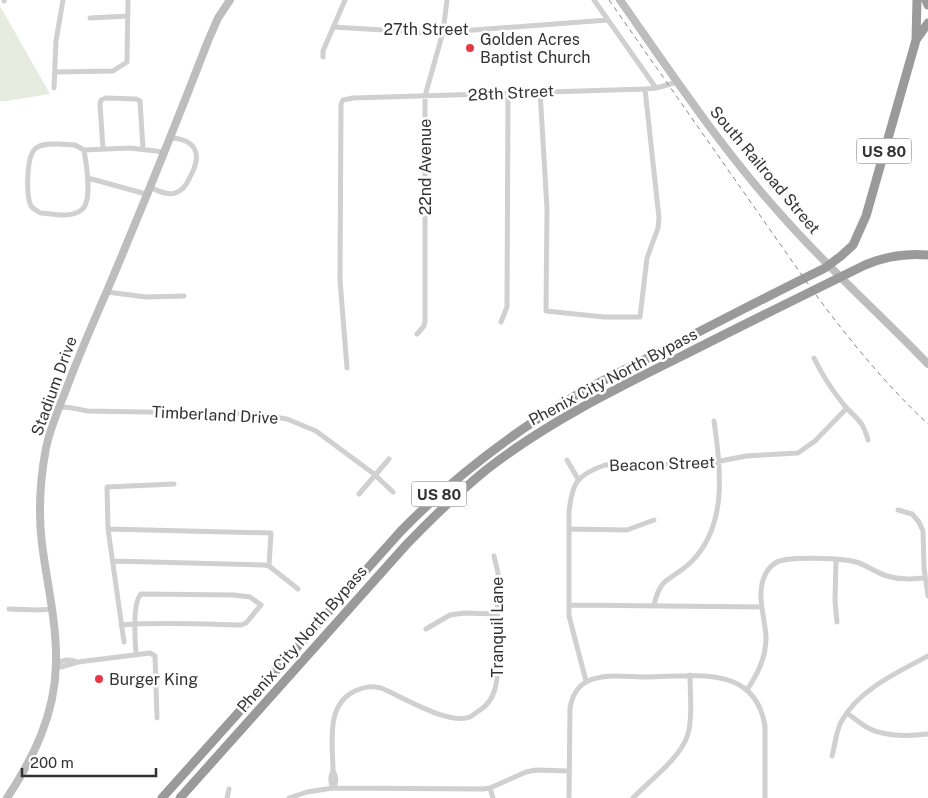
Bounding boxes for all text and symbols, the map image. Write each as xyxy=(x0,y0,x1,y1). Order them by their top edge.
street label: 27th Street xyxy=(383,20,469,39)
place label: Golden Acres Baptist Church xyxy=(480,30,591,67)
marker: Golden Acres Baptist Church xyxy=(464,42,476,54)
street label: 28th Street xyxy=(468,81,554,105)
street label: South Railroad Street xyxy=(706,102,824,238)
street label: 22nd Avenue xyxy=(416,119,435,215)
road number: US 80 xyxy=(856,138,912,164)
street label: Phenix City North Bypass xyxy=(525,324,701,430)
street label: Stadium Drive xyxy=(27,334,81,438)
street label: Timberland Drive xyxy=(151,402,279,428)
street label: Beacon Street xyxy=(609,453,715,475)
road number: US 80 xyxy=(412,482,466,506)
street label: Phenix City North Bypass xyxy=(233,562,371,716)
street label: Tranquil Lane xyxy=(488,577,507,677)
place label: Burger King xyxy=(109,670,198,689)
marker: Burger King xyxy=(93,673,105,685)
scale bar xyxy=(22,746,156,778)
text: 200 m xyxy=(30,754,74,771)

